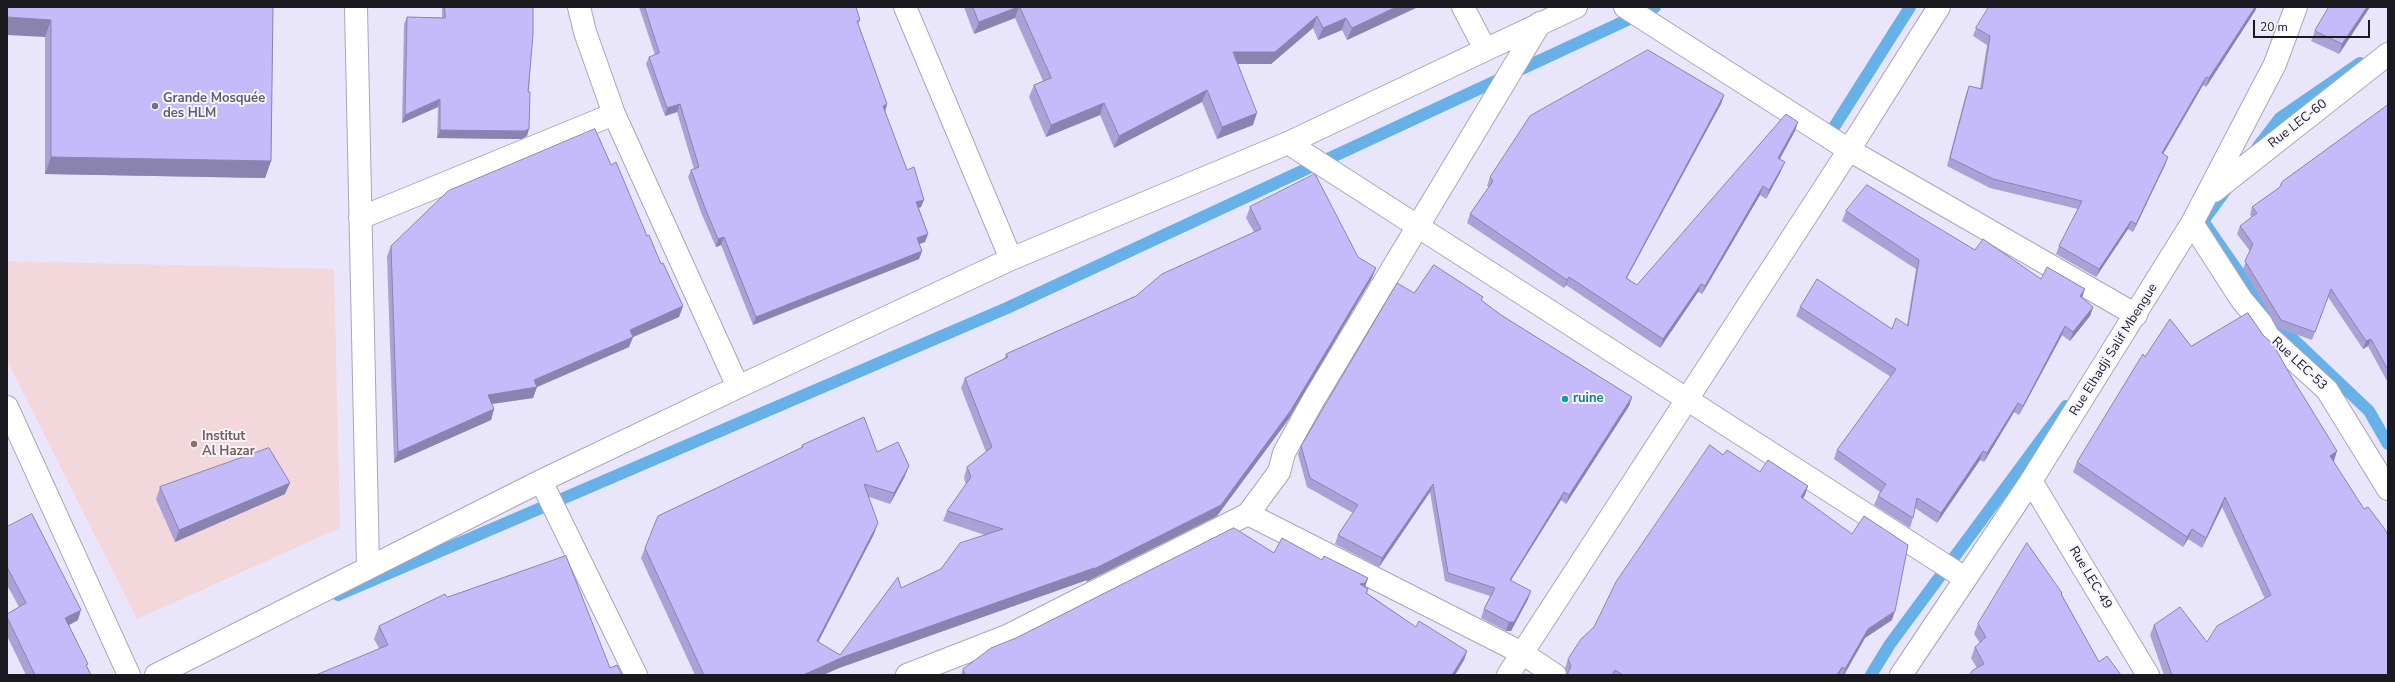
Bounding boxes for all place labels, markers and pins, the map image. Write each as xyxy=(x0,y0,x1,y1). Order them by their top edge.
place label: Grande Mosquée des HLM xyxy=(163,91,265,122)
marker: Grande Mosquée des HLM xyxy=(150,101,160,111)
place label: ruine xyxy=(1573,391,1604,407)
marker: ruine xyxy=(1560,394,1570,404)
place label: Institut Al Hazar xyxy=(202,429,255,460)
marker: Institut Al Hazar xyxy=(189,439,199,449)

